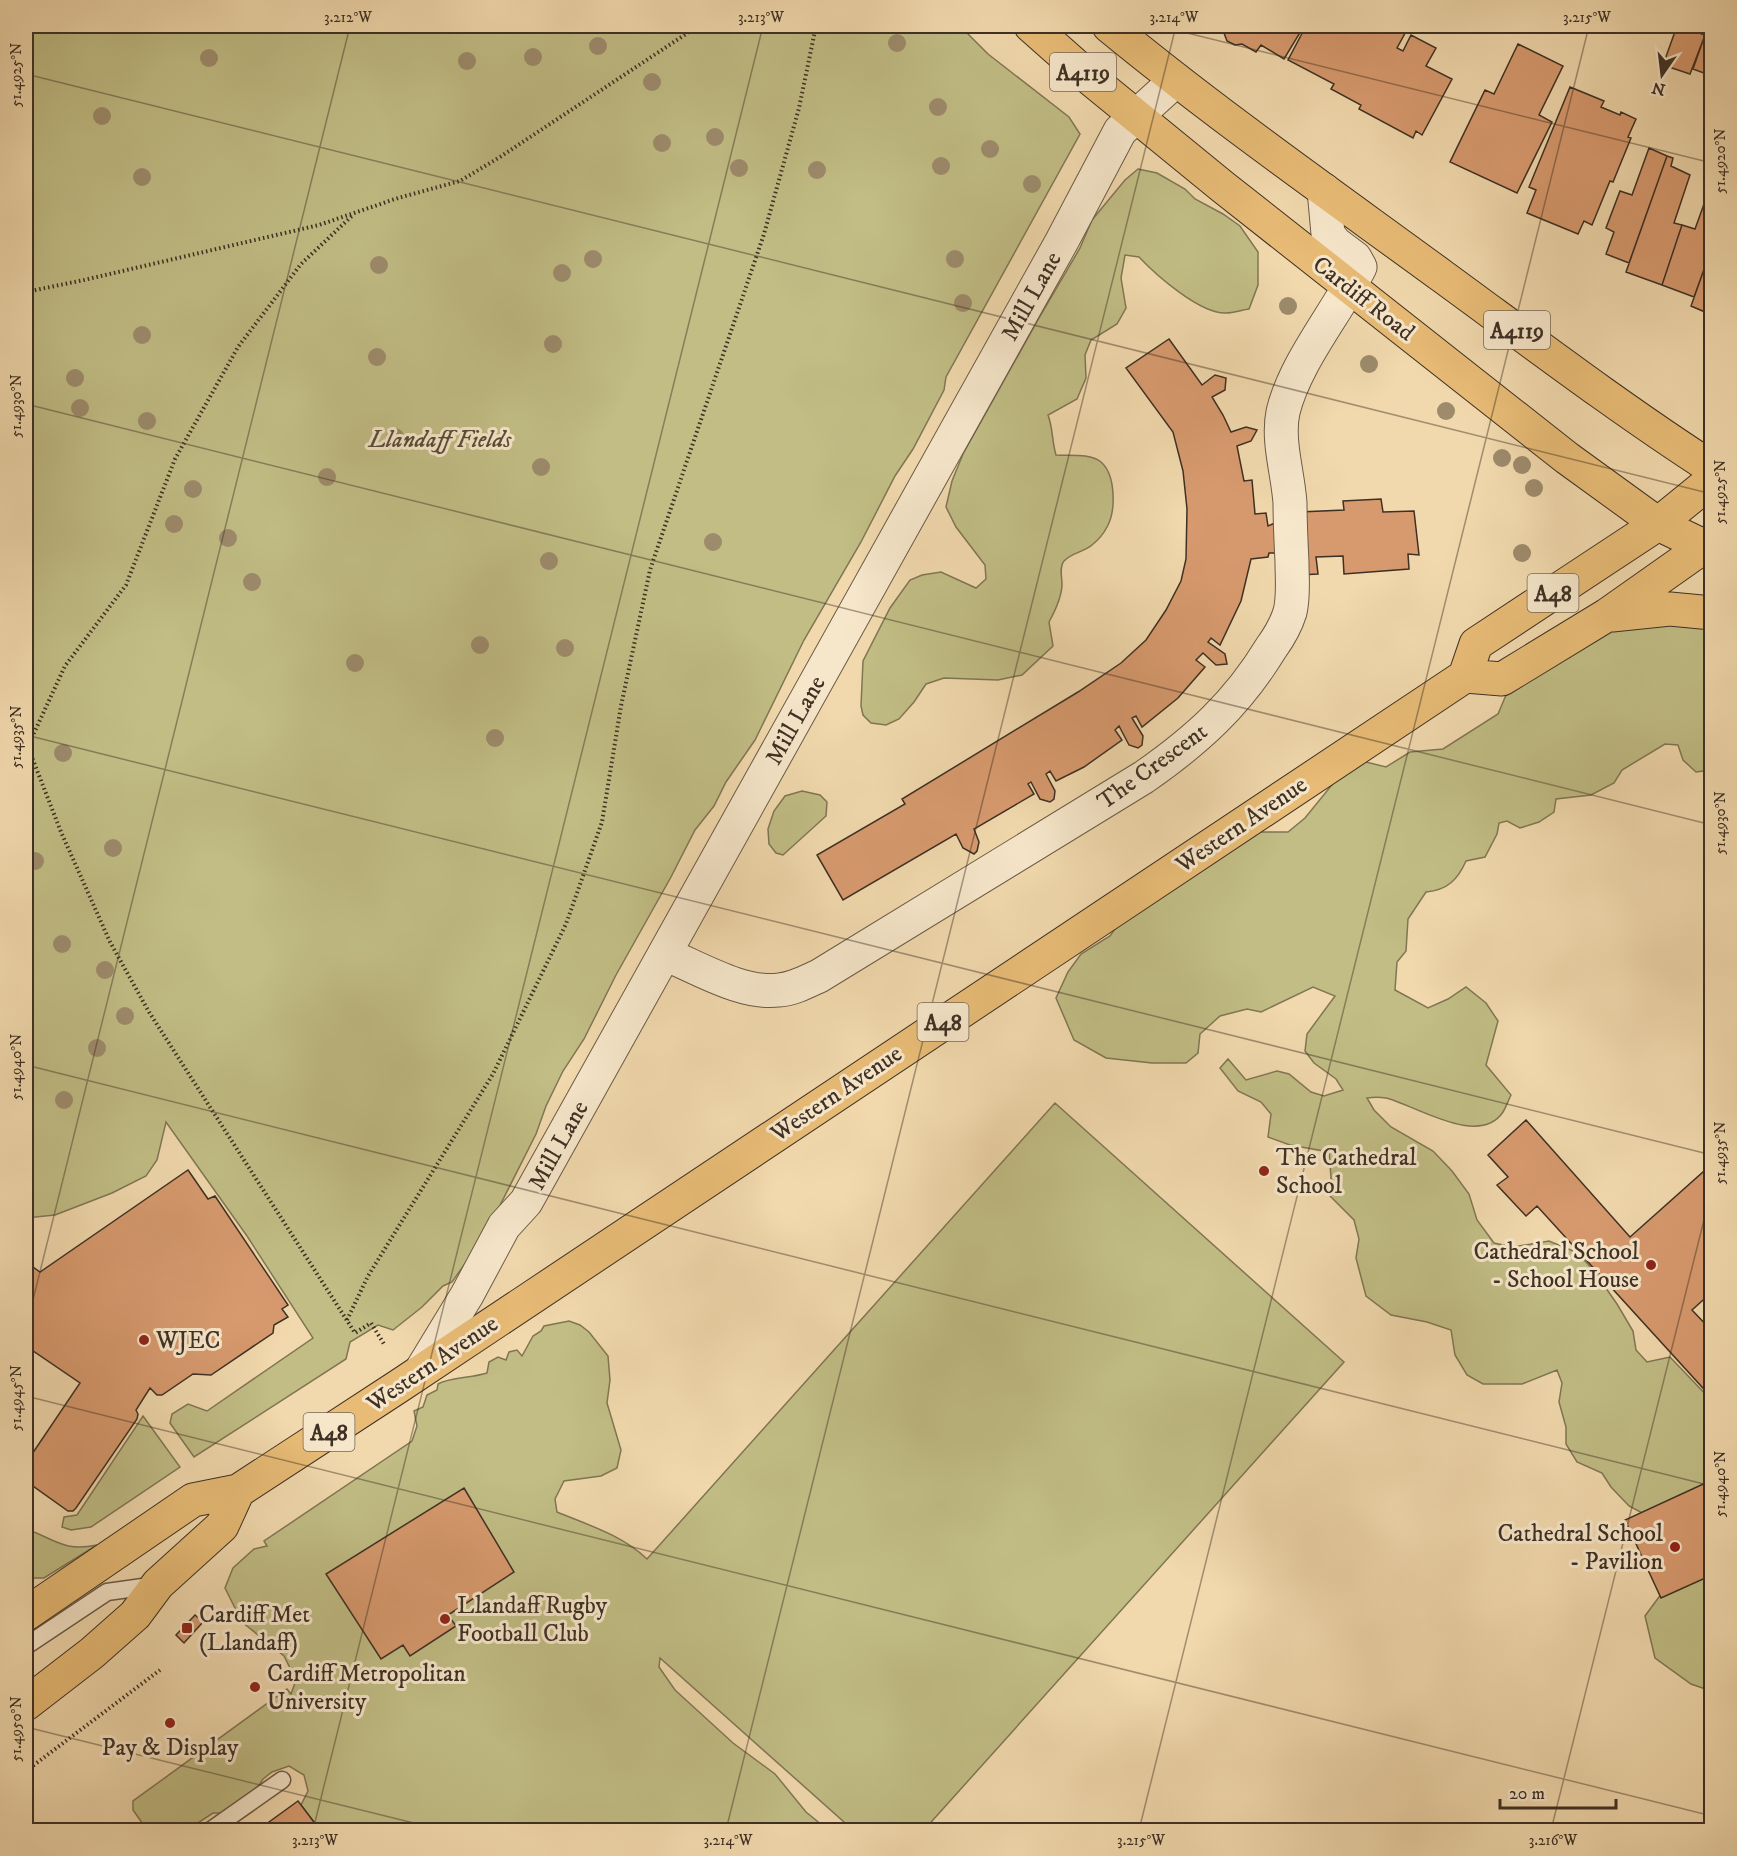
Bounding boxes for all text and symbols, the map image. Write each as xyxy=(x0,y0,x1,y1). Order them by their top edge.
text: 3.212°W xyxy=(324,8,372,27)
text: 3.213°W xyxy=(738,8,784,27)
text: 3.214°W xyxy=(1149,8,1199,27)
text: 3.215°W xyxy=(1563,8,1611,27)
text: 51.4925°N xyxy=(7,43,26,107)
north arrow xyxy=(1632,45,1692,105)
road number: A4119 xyxy=(1050,53,1116,91)
text: N xyxy=(1650,77,1667,100)
text: 51.4920°N xyxy=(1711,128,1730,194)
street label: Mill Lane xyxy=(995,246,1069,346)
street label: Cardiff Road xyxy=(1306,250,1420,348)
road number: A4119 xyxy=(1484,311,1550,349)
text: 51.4930°N xyxy=(7,374,26,438)
park label: Llandaff Fields xyxy=(367,425,512,455)
text: 51.4925°N xyxy=(1711,460,1730,524)
road number: A48 xyxy=(1528,574,1578,612)
street label: Mill Lane xyxy=(759,670,833,770)
text: 51.4935°N xyxy=(7,706,26,768)
street label: The Crescent xyxy=(1092,717,1214,817)
street label: Western Avenue xyxy=(1169,770,1313,880)
text: 51.4930°N xyxy=(1711,791,1730,855)
road number: A48 xyxy=(918,1003,968,1041)
text: 51.4940°N xyxy=(7,1034,26,1100)
street label: Western Avenue xyxy=(764,1039,908,1149)
street label: Mill Lane xyxy=(522,1095,596,1195)
text: 51.4935°N xyxy=(1711,1122,1730,1184)
place label: The Cathedral School xyxy=(1276,1143,1417,1201)
marker: The Cathedral School xyxy=(1257,1164,1271,1178)
place label: Cathedral School - School House xyxy=(1473,1237,1640,1295)
marker: Cathedral School - School House xyxy=(1644,1258,1658,1272)
street label: Western Avenue xyxy=(360,1309,504,1419)
place label: WJEC xyxy=(155,1326,221,1356)
marker: WJEC xyxy=(137,1333,151,1347)
text: 51.4945°N xyxy=(7,1365,26,1431)
road number: A48 xyxy=(304,1413,354,1451)
text: 51.4940°N xyxy=(1711,1451,1730,1517)
place label: Cathedral School - Pavilion xyxy=(1497,1519,1664,1577)
marker: Cathedral School - Pavilion xyxy=(1668,1540,1682,1554)
place label: Llandaff Rugby Football Club xyxy=(457,1591,608,1649)
place label: Cardiff Met (Llandaff) xyxy=(199,1600,310,1658)
marker: Llandaff Rugby Football Club xyxy=(438,1612,452,1626)
marker: Cardiff Met (Llandaff) xyxy=(180,1621,194,1635)
place label: Cardiff Metropolitan University xyxy=(267,1659,466,1717)
marker: Cardiff Metropolitan University xyxy=(248,1680,262,1694)
text: 51.4950°N xyxy=(7,1696,26,1762)
marker: Pay & Display xyxy=(163,1716,177,1730)
place label: Pay & Display xyxy=(102,1733,239,1763)
scale bar xyxy=(1500,1772,1616,1810)
text: 20 m xyxy=(1509,1783,1545,1805)
text: 3.213°W xyxy=(292,1831,338,1850)
text: 3.214°W xyxy=(703,1831,753,1850)
text: 3.215°W xyxy=(1117,1831,1165,1850)
text: 3.216°W xyxy=(1529,1831,1577,1850)

